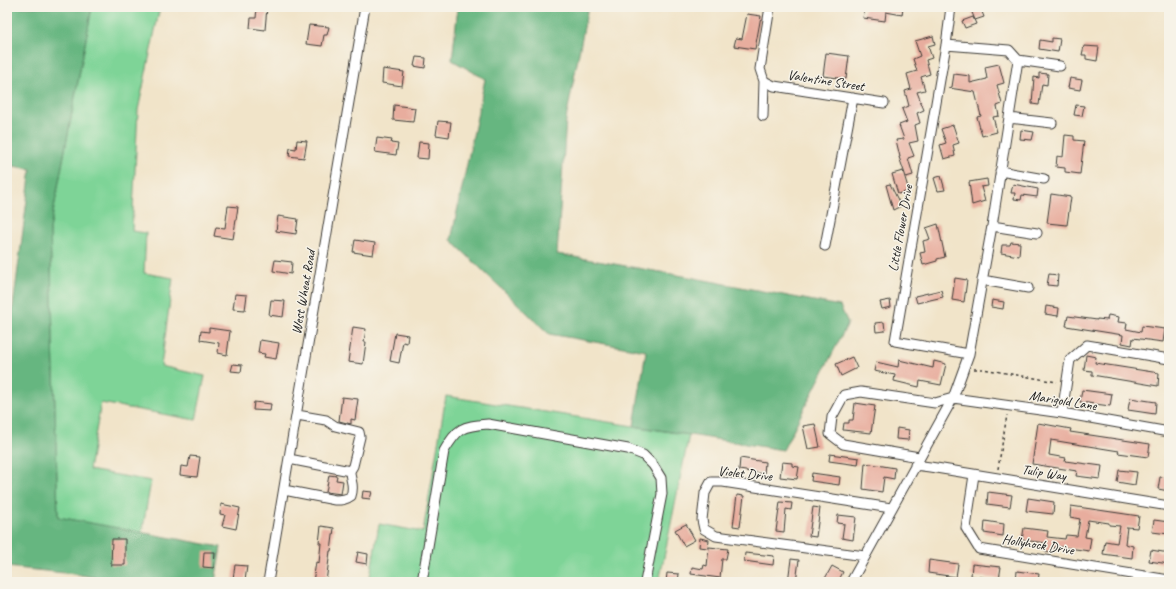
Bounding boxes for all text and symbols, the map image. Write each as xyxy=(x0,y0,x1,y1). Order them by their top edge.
street label: Valentine Street xyxy=(786,66,867,95)
street label: Little Flower Drive xyxy=(885,182,917,273)
street label: West Wheat Road xyxy=(288,246,320,336)
street label: Marigold Lane xyxy=(1028,387,1099,414)
street label: Tulip Way xyxy=(1021,461,1069,485)
street label: Violet Drive xyxy=(717,462,774,485)
street label: Hollyhock Drive xyxy=(1001,530,1076,559)

